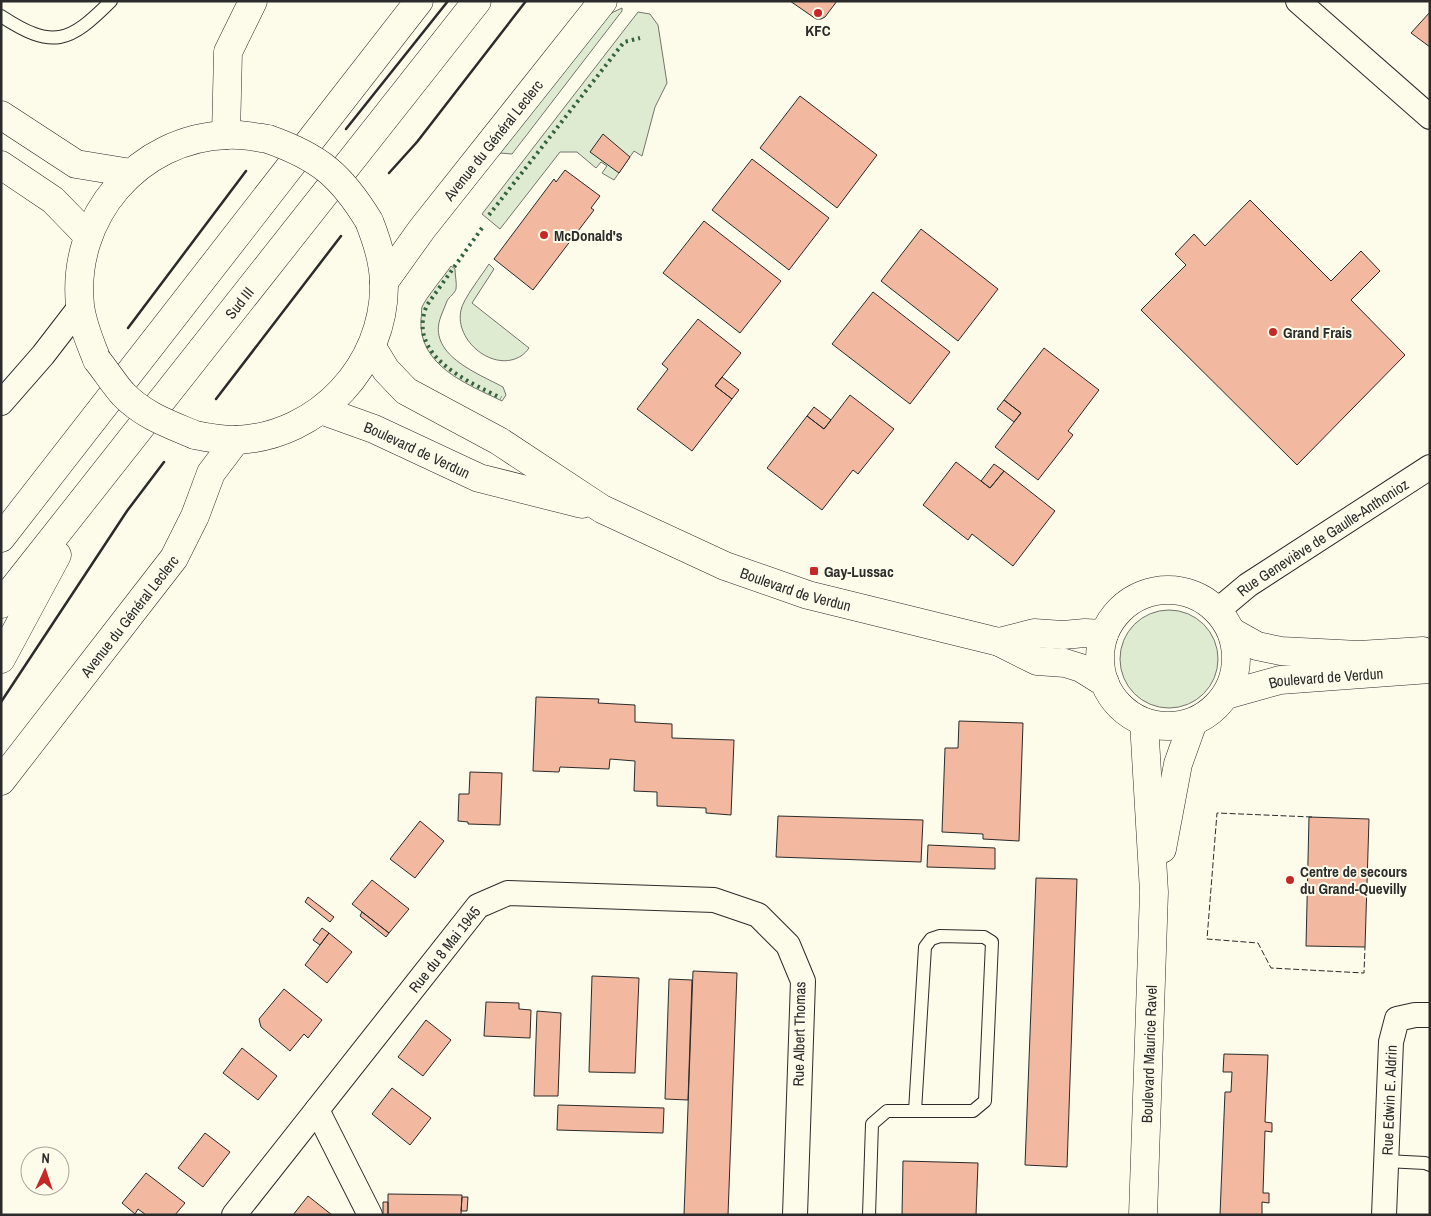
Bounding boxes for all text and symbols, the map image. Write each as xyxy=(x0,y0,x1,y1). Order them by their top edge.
marker: KFC xyxy=(812,7,824,19)
place label: KFC xyxy=(805,20,831,41)
street label: Avenue du Général Leclerc xyxy=(438,75,547,206)
place label: McDonald's xyxy=(554,225,623,246)
marker: McDonald's xyxy=(538,229,550,241)
street label: Sud III xyxy=(220,282,258,323)
place label: Grand Frais xyxy=(1283,322,1352,343)
marker: Grand Frais xyxy=(1267,326,1279,338)
street label: Boulevard de Verdun xyxy=(361,416,474,483)
street label: Rue Geneviève de Gaulle-Anthonioz xyxy=(1232,473,1412,601)
street label: Avenue du Général Leclerc xyxy=(75,551,183,682)
place label: Gay-Lussac xyxy=(824,561,894,582)
street label: Boulevard de Verdun xyxy=(738,562,853,616)
marker: Gay-Lussac xyxy=(808,565,820,577)
street label: Boulevard de Verdun xyxy=(1266,662,1384,693)
place label: Centre de secours du Grand-Quevilly xyxy=(1300,861,1407,899)
marker: Centre de secours du Grand-Quevilly xyxy=(1284,874,1296,886)
street label: Rue du 8 Mai 1945 xyxy=(403,901,485,997)
street label: Rue Albert Thomas xyxy=(788,981,810,1087)
street label: Boulevard Maurice Ravel xyxy=(1136,985,1161,1124)
street label: Rue Edwin E. Aldrin xyxy=(1376,1045,1401,1156)
north arrow xyxy=(20,1146,70,1196)
text: N xyxy=(41,1149,50,1167)

